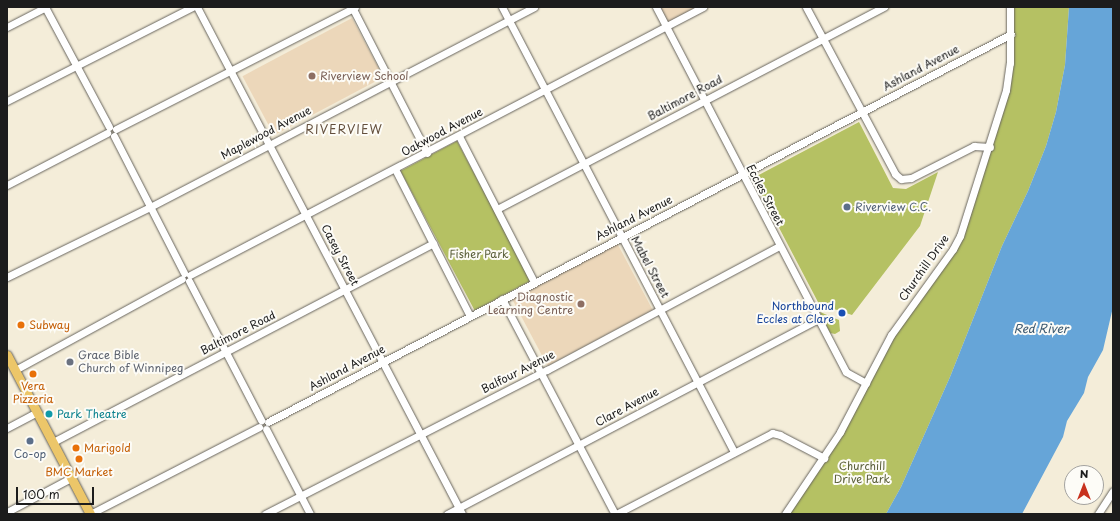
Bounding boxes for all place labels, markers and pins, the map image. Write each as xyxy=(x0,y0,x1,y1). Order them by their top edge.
place label: Riverview School xyxy=(320,69,408,83)
marker: Riverview School xyxy=(307,71,317,81)
place label: Riverview C.C. xyxy=(855,200,930,214)
marker: Riverview C.C. xyxy=(842,202,852,212)
place label: Diagnostic Learning Centre xyxy=(488,291,573,317)
marker: Diagnostic Learning Centre xyxy=(576,299,586,309)
place label: Northbound Eccles at Clare xyxy=(755,300,834,326)
marker: Northbound Eccles at Clare xyxy=(837,308,847,318)
place label: Subway xyxy=(29,318,70,332)
marker: Subway xyxy=(16,320,26,330)
place label: Grace Bible Church of Winnipeg xyxy=(78,349,183,375)
marker: Grace Bible Church of Winnipeg xyxy=(65,357,75,367)
marker: Vera Pizzeria xyxy=(28,369,38,379)
place label: Vera Pizzeria xyxy=(13,380,53,406)
place label: Park Theatre xyxy=(57,407,127,421)
marker: Park Theatre xyxy=(44,409,54,419)
marker: Co-op xyxy=(25,436,35,446)
place label: Marigold xyxy=(84,441,131,455)
marker: Marigold xyxy=(71,443,81,453)
place label: Co-op xyxy=(14,447,46,461)
marker: BMC Market xyxy=(74,454,84,464)
place label: BMC Market xyxy=(45,465,113,479)

